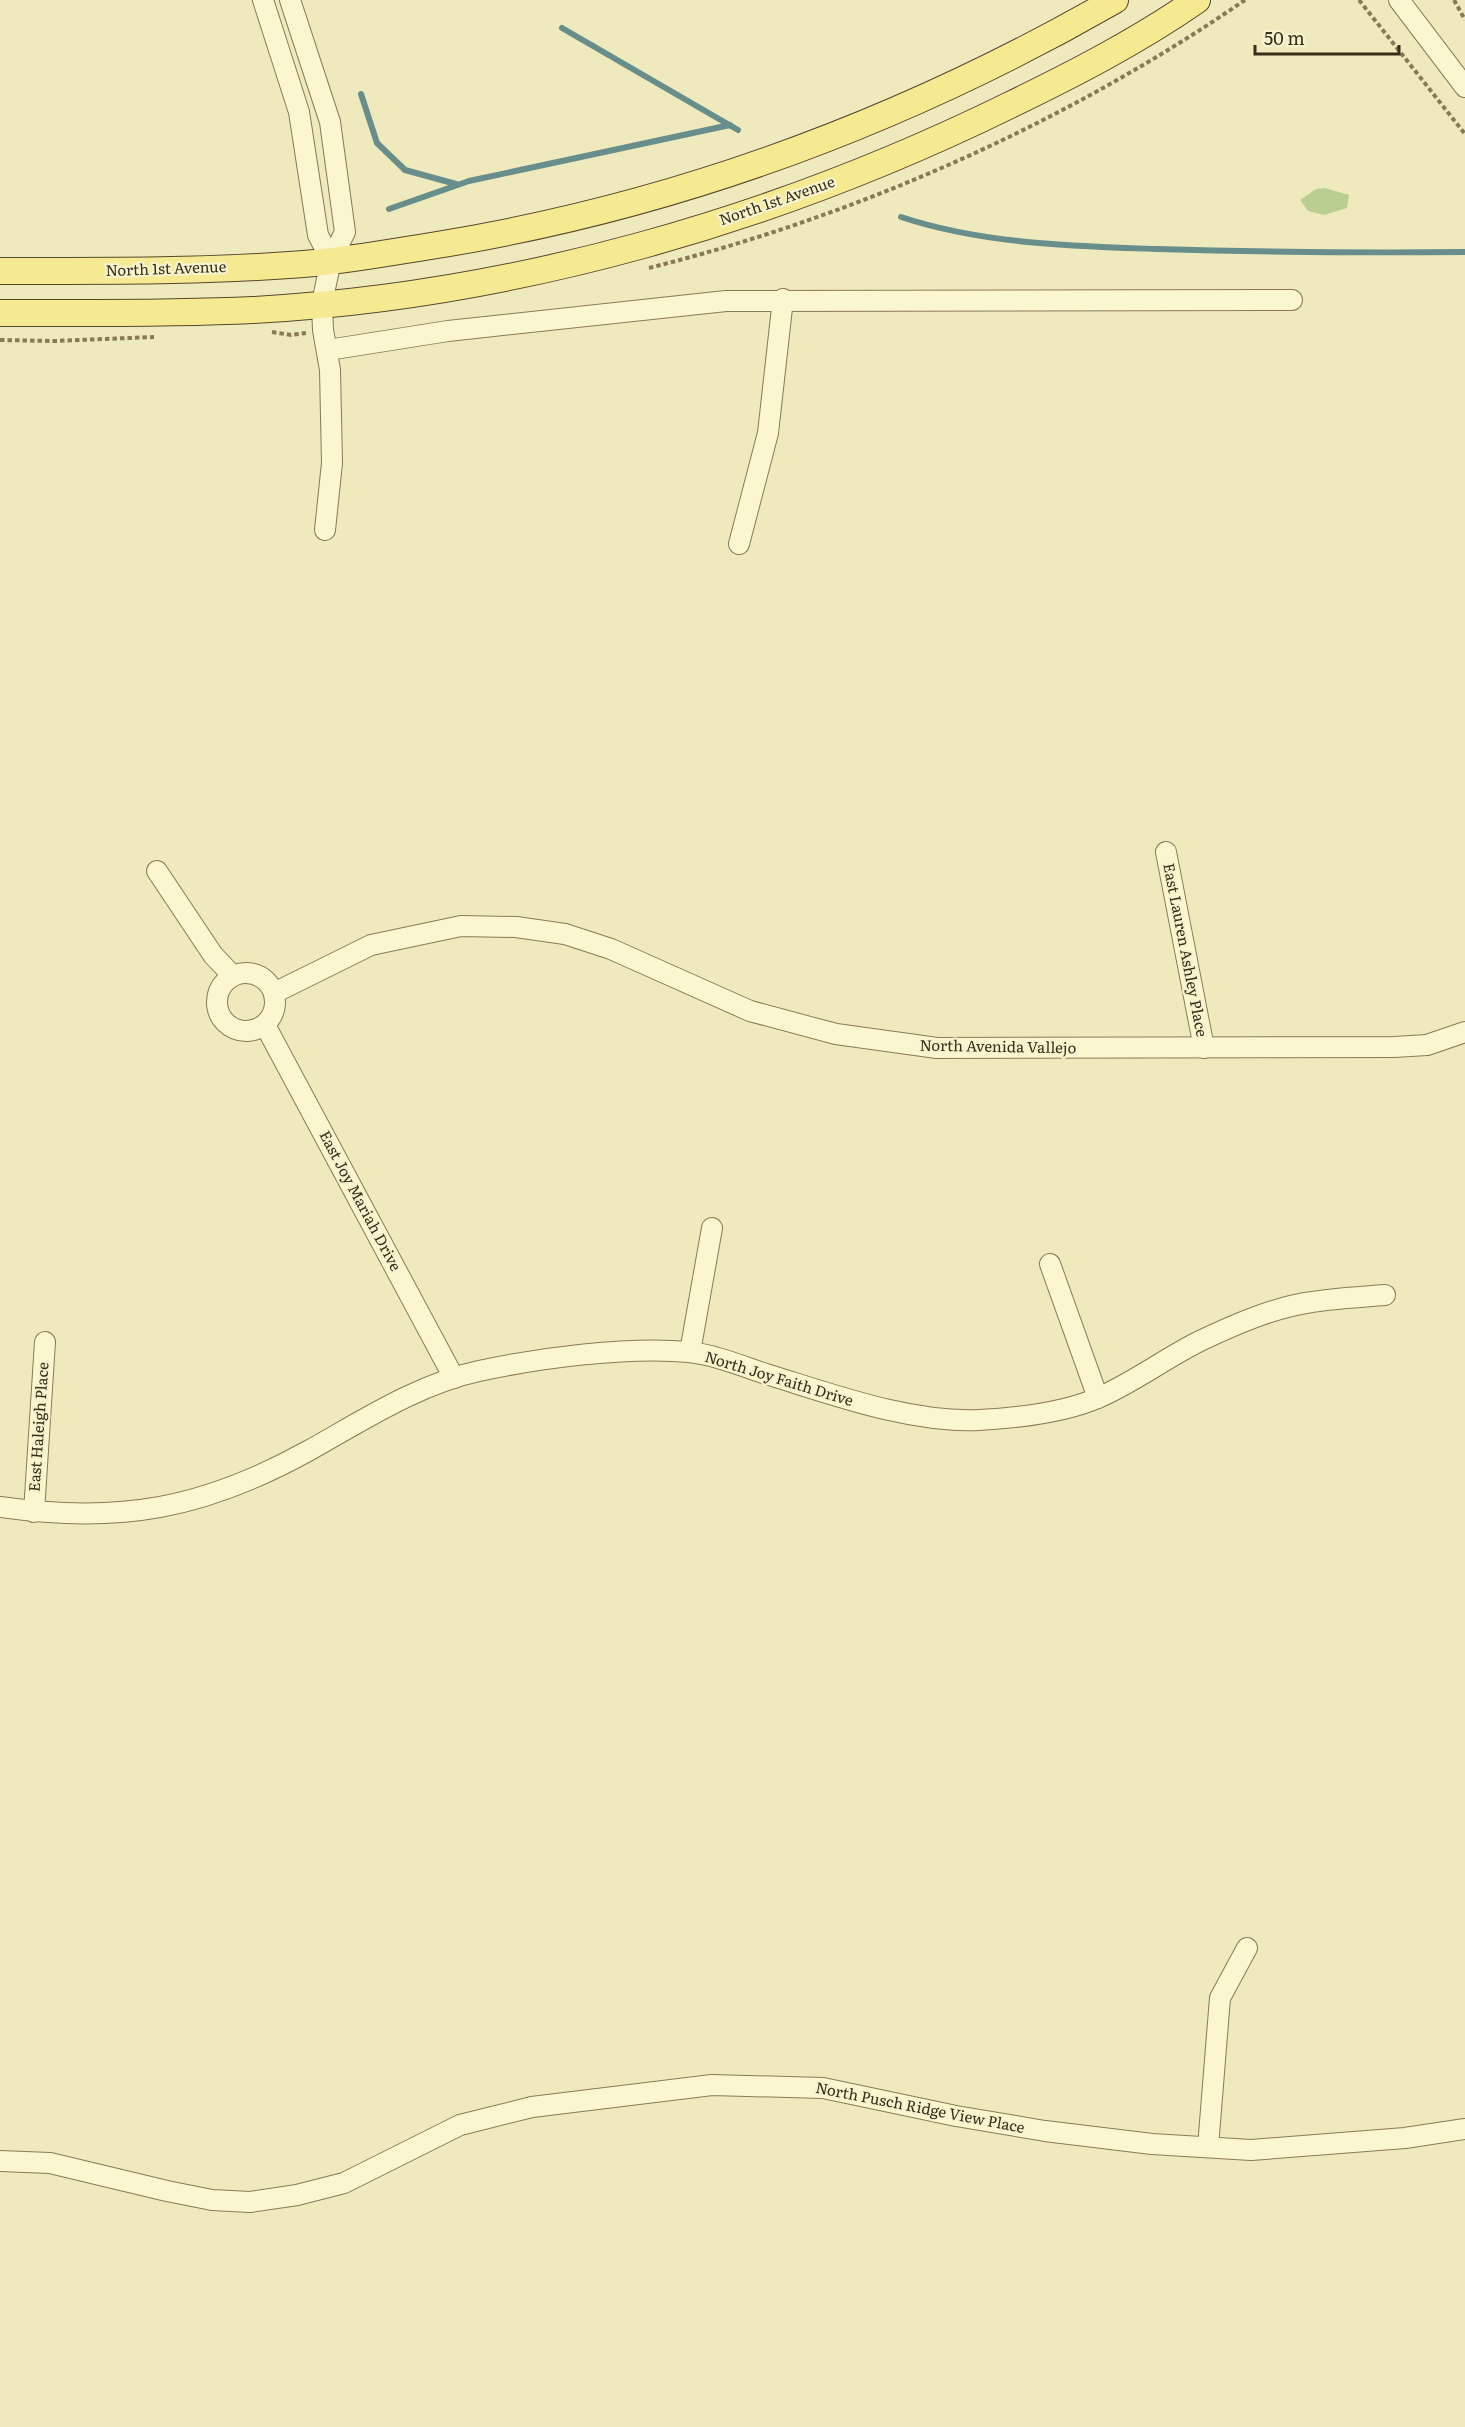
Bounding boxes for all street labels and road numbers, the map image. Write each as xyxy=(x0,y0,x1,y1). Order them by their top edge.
street label: North 1st Avenue xyxy=(716,169,838,230)
street label: North 1st Avenue xyxy=(105,254,227,281)
street label: East Lauren Ashley Place xyxy=(1158,861,1215,1039)
street label: North Avenida Vallejo xyxy=(919,1033,1077,1058)
street label: East Joy Mariah Drive xyxy=(314,1126,408,1275)
street label: North Joy Faith Drive xyxy=(702,1344,857,1411)
street label: East Haleigh Place xyxy=(22,1361,54,1492)
street label: North Pusch Ridge View Place xyxy=(814,2075,1027,2138)

